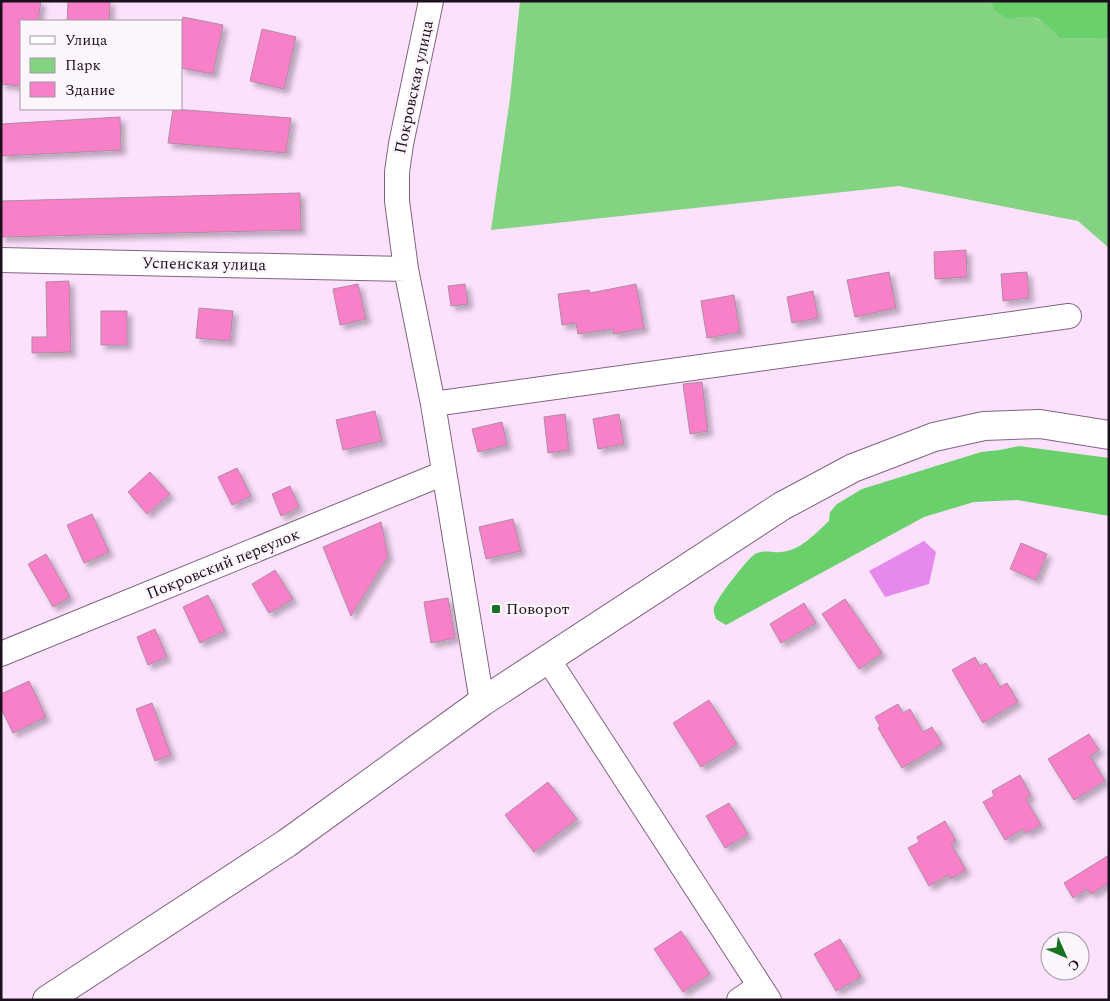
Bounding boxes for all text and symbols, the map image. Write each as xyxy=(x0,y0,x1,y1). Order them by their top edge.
street label: Покровская улица xyxy=(388,18,440,156)
legend xyxy=(20,20,182,110)
text: Улица xyxy=(65,29,108,52)
text: Парк xyxy=(65,54,101,77)
text: Здание xyxy=(65,79,115,102)
street label: Успенская улица xyxy=(142,251,266,277)
street label: Покровский переулок xyxy=(143,522,303,606)
place label: Поворот xyxy=(506,597,570,621)
marker: Поворот xyxy=(490,603,502,615)
north arrow xyxy=(1040,931,1090,981)
text: С xyxy=(1063,954,1085,976)

